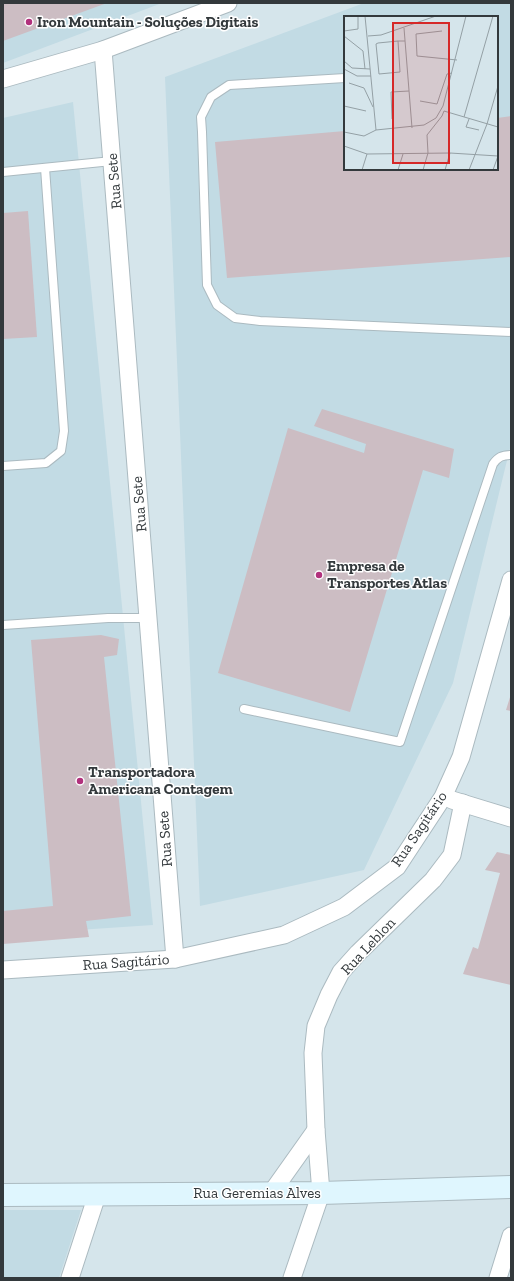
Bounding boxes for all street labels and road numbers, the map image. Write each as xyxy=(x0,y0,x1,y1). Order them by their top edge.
street label: Rua Sete xyxy=(103,152,125,210)
street label: Rua Sete xyxy=(128,475,150,533)
street label: Rua Sagitário xyxy=(387,788,451,870)
street label: Rua Sete xyxy=(154,810,176,868)
street label: Rua Leblon xyxy=(337,913,399,978)
street label: Rua Sagitário xyxy=(82,950,170,974)
street label: Rua Geremias Alves xyxy=(193,1184,321,1202)

